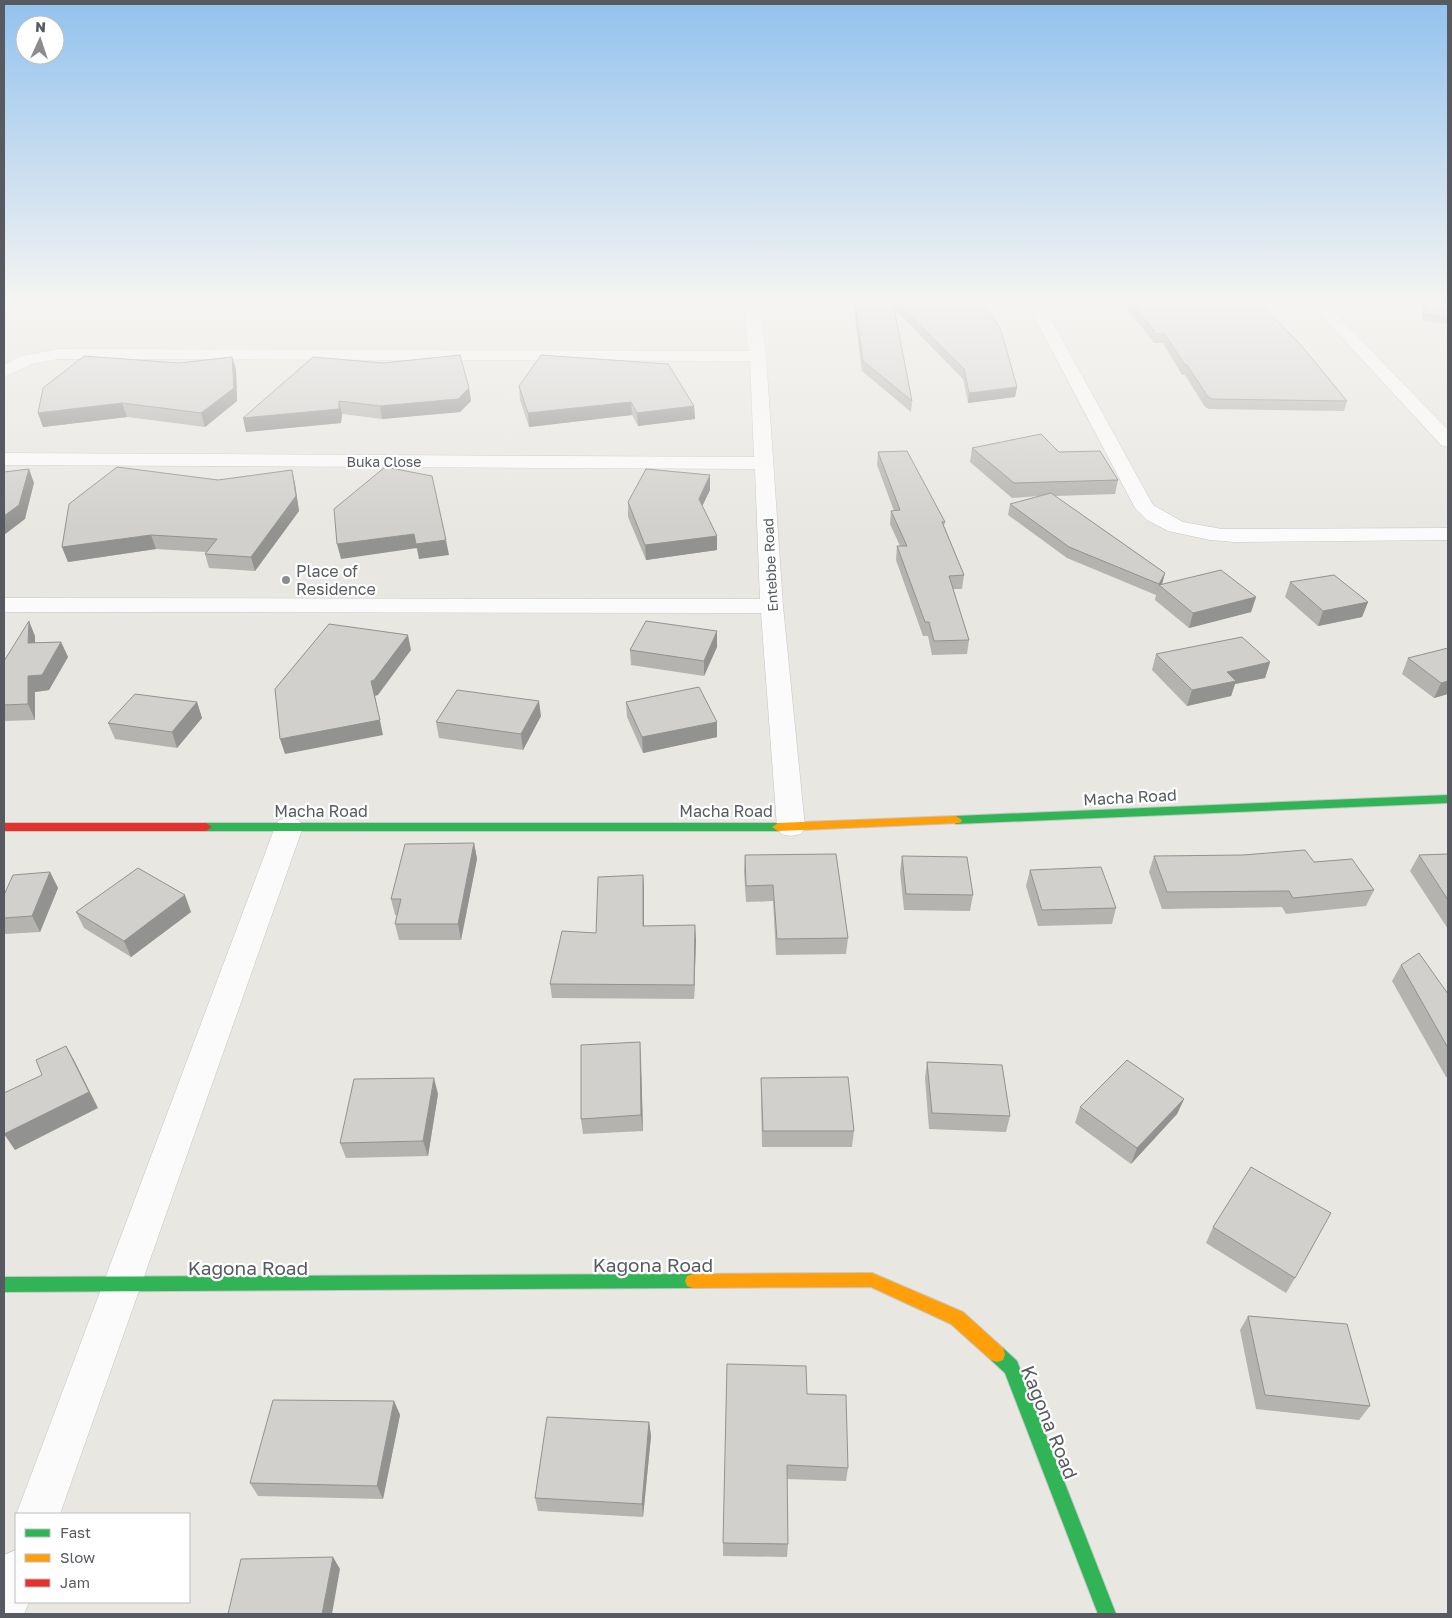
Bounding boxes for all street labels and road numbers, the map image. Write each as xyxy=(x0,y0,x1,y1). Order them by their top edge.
street label: Buka Close xyxy=(347,453,421,470)
street label: Entebbe Road xyxy=(759,518,781,612)
street label: Macha Road xyxy=(1083,785,1177,809)
street label: Macha Road xyxy=(274,801,368,821)
street label: Macha Road xyxy=(679,801,773,821)
street label: Kagona Road xyxy=(593,1253,713,1276)
street label: Kagona Road xyxy=(188,1256,308,1279)
street label: Kagona Road xyxy=(1017,1362,1083,1482)

